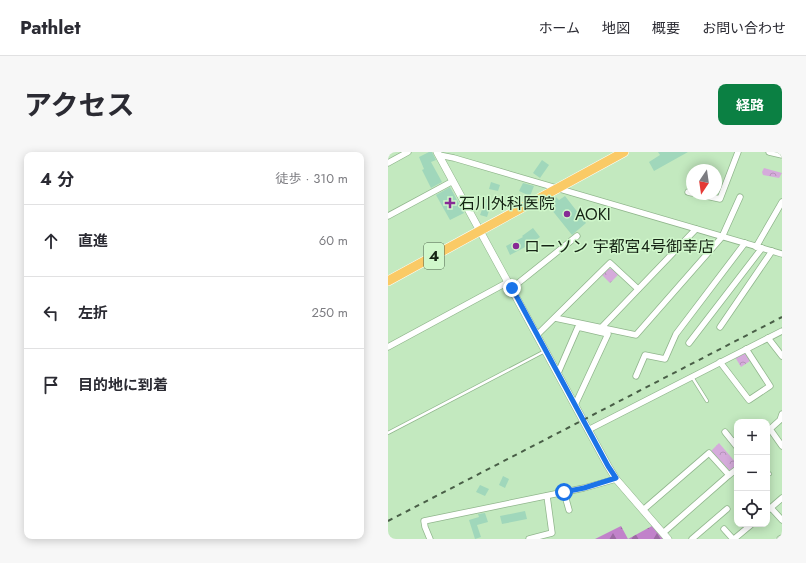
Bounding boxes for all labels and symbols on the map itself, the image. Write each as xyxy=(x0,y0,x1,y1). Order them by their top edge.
north arrow xyxy=(686,164,722,200)
place label: 石川外科医院 xyxy=(459,192,555,215)
marker: 石川外科医院 xyxy=(444,197,456,209)
place label: AOKI xyxy=(575,203,611,226)
marker: AOKI xyxy=(562,209,572,219)
place label: ローソン 宇都宮4号御幸店 xyxy=(524,235,714,258)
marker: ローソン 宇都宮4号御幸店 xyxy=(511,241,521,251)
road number: 4 xyxy=(424,243,444,269)
route end xyxy=(503,279,521,297)
route start xyxy=(555,483,573,501)

